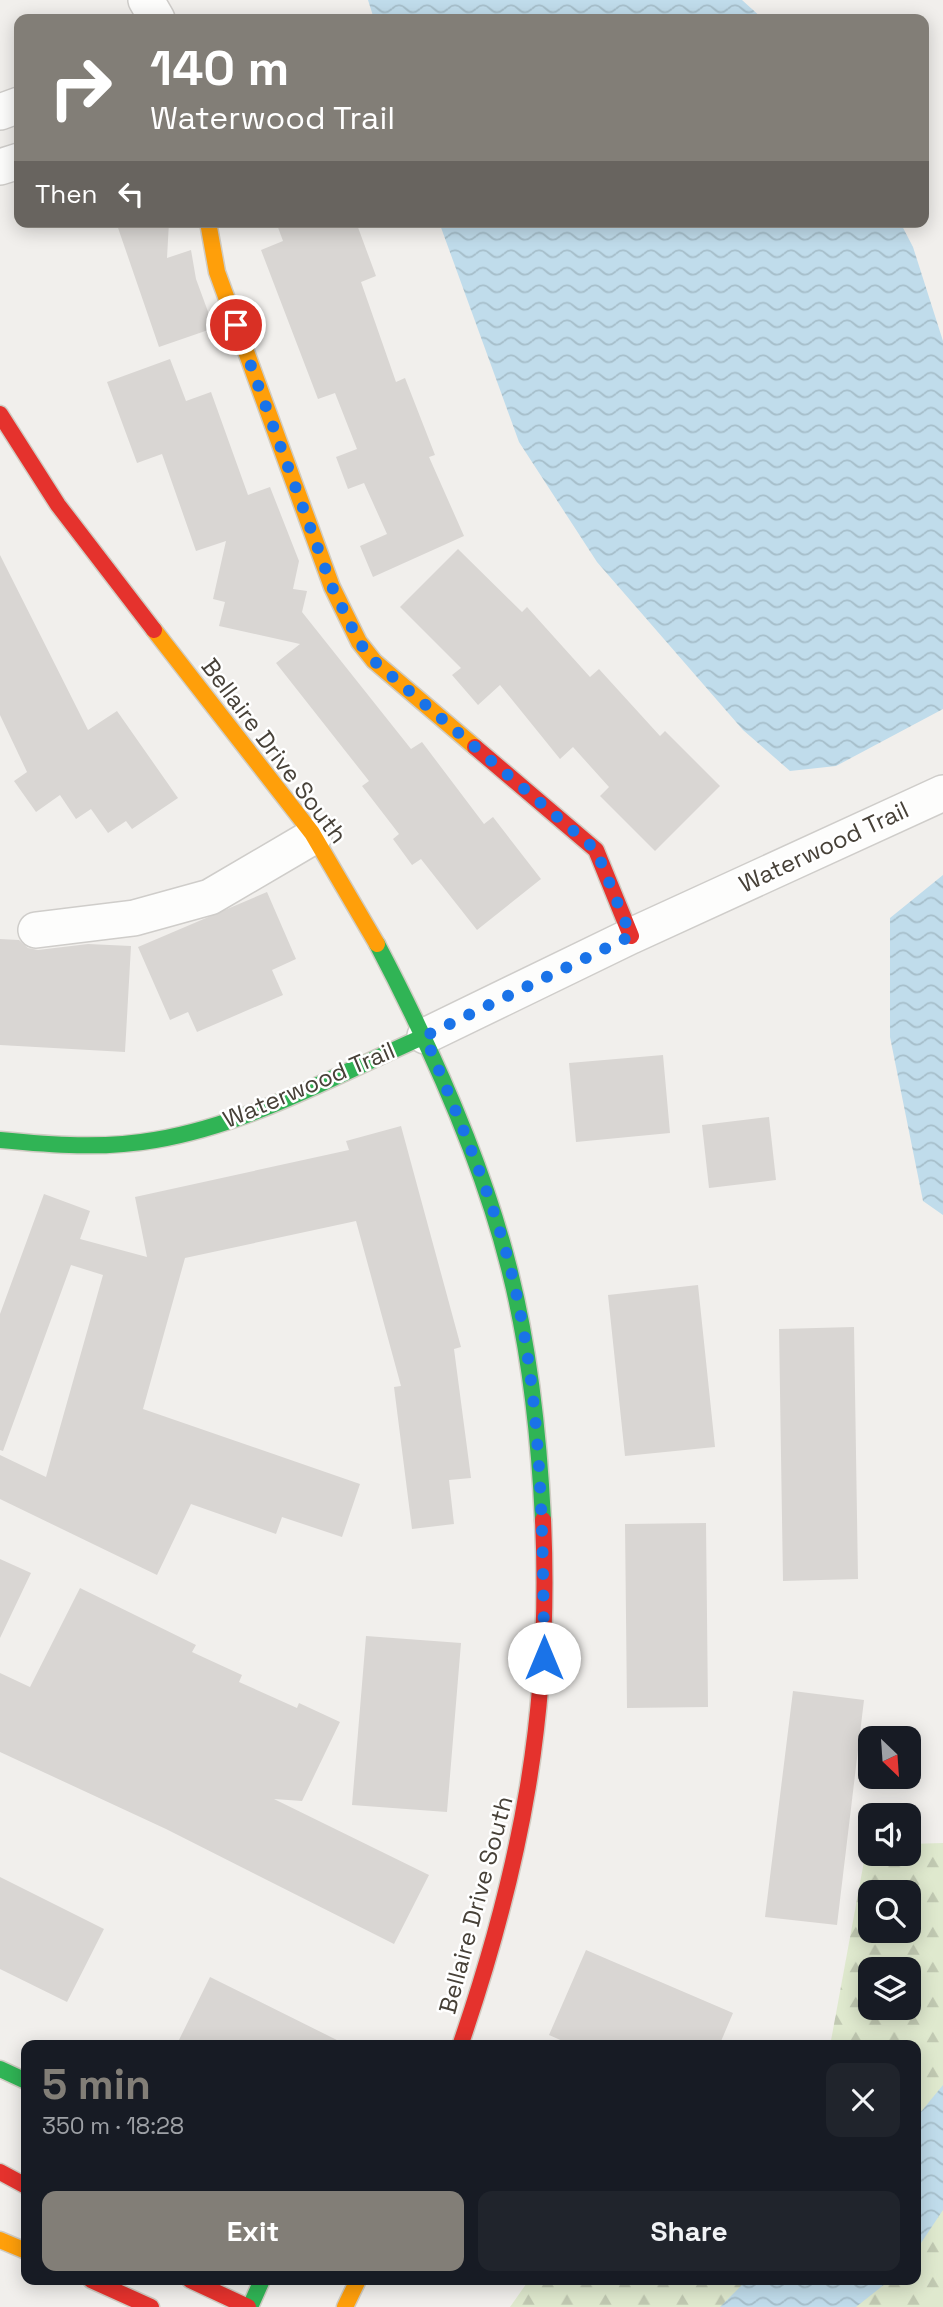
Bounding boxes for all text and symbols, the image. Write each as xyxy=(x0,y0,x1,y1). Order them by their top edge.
text: 140 m xyxy=(150,37,289,99)
icon: right xyxy=(35,42,126,133)
text: Waterwood Trail xyxy=(150,98,395,138)
icon: left xyxy=(112,175,150,213)
text: Then xyxy=(35,177,98,211)
pin xyxy=(206,295,266,355)
icon: arrive xyxy=(217,306,255,344)
street label: Bellaire Drive South xyxy=(195,652,354,850)
street label: Waterwood Trail xyxy=(734,794,914,899)
street label: Waterwood Trail xyxy=(218,1034,399,1135)
position arrow xyxy=(507,1621,581,1695)
north arrow xyxy=(858,1726,920,1788)
map controls xyxy=(858,1726,921,2020)
street label: Bellaire Drive South xyxy=(432,1793,519,2017)
button: sound xyxy=(858,1803,921,1866)
button: search xyxy=(858,1880,921,1943)
button: layers xyxy=(858,1957,921,2020)
text: 5 min xyxy=(42,2058,151,2111)
button: close xyxy=(826,2063,900,2137)
text: 350 m · 18:28 xyxy=(42,2111,184,2141)
button: Exit xyxy=(42,2191,464,2271)
button: Share xyxy=(478,2191,900,2271)

